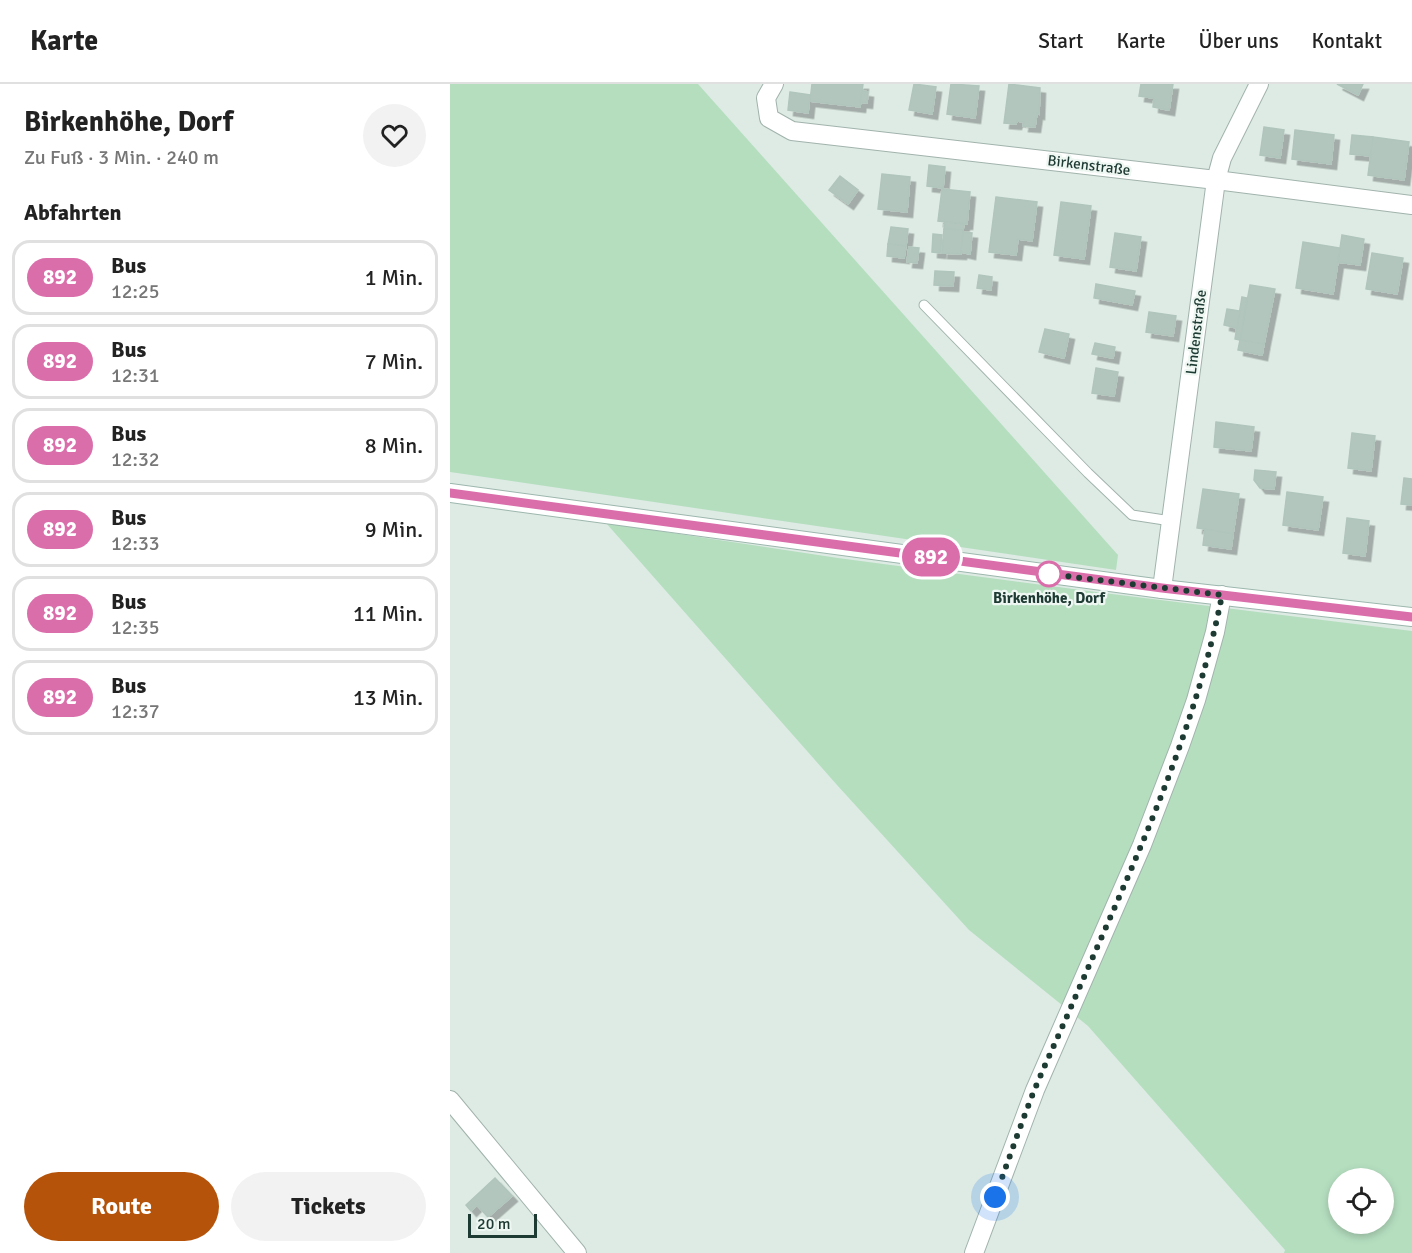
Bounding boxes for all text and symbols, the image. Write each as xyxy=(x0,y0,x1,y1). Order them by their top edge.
text: Karte xyxy=(30,24,98,58)
text: Start xyxy=(1038,28,1083,54)
text: Karte xyxy=(1116,28,1165,54)
text: Über uns xyxy=(1198,28,1279,54)
text: Kontakt xyxy=(1312,28,1382,54)
button: heart xyxy=(363,104,426,167)
text: Birkenhöhe, Dorf xyxy=(24,105,233,139)
text: Zu Fuß · 3 Min. · 240 m xyxy=(24,145,219,170)
street label: Birkenstraße xyxy=(1047,151,1131,179)
text: Abfahrten xyxy=(24,199,122,226)
text: Bus xyxy=(111,252,146,279)
text: 892 xyxy=(43,264,77,290)
text: 1 Min. xyxy=(365,264,423,291)
text: 12:25 xyxy=(111,279,160,304)
street label: Lindenstraße xyxy=(1182,289,1210,375)
text: Bus xyxy=(111,336,146,363)
text: 892 xyxy=(43,348,77,374)
text: 7 Min. xyxy=(365,348,423,375)
text: 12:31 xyxy=(111,363,160,388)
text: Bus xyxy=(111,420,146,447)
text: 892 xyxy=(43,432,77,458)
text: 8 Min. xyxy=(365,432,423,459)
text: 12:32 xyxy=(111,447,160,472)
text: Bus xyxy=(111,504,146,531)
text: 892 xyxy=(43,516,77,542)
text: 9 Min. xyxy=(365,516,423,543)
text: 12:33 xyxy=(111,531,160,556)
line badge: 892 xyxy=(896,538,966,576)
text: 892 xyxy=(914,544,948,570)
marker: Birkenhöhe, Dorf xyxy=(1036,561,1062,587)
text: Bus xyxy=(111,588,146,615)
place label: Birkenhöhe, Dorf xyxy=(993,589,1107,607)
text: 892 xyxy=(43,600,77,626)
text: 11 Min. xyxy=(353,600,423,627)
text: 12:35 xyxy=(111,615,160,640)
text: Bus xyxy=(111,672,146,699)
text: 892 xyxy=(43,684,77,710)
text: 13 Min. xyxy=(353,684,423,711)
text: 12:37 xyxy=(111,699,160,724)
map controls xyxy=(1328,1168,1394,1234)
button: locate xyxy=(1328,1168,1394,1234)
button: Route xyxy=(24,1172,219,1241)
button: Tickets xyxy=(231,1172,426,1241)
your location xyxy=(980,1182,1010,1212)
scale bar xyxy=(468,1211,537,1238)
text: 20 m xyxy=(477,1214,511,1234)

